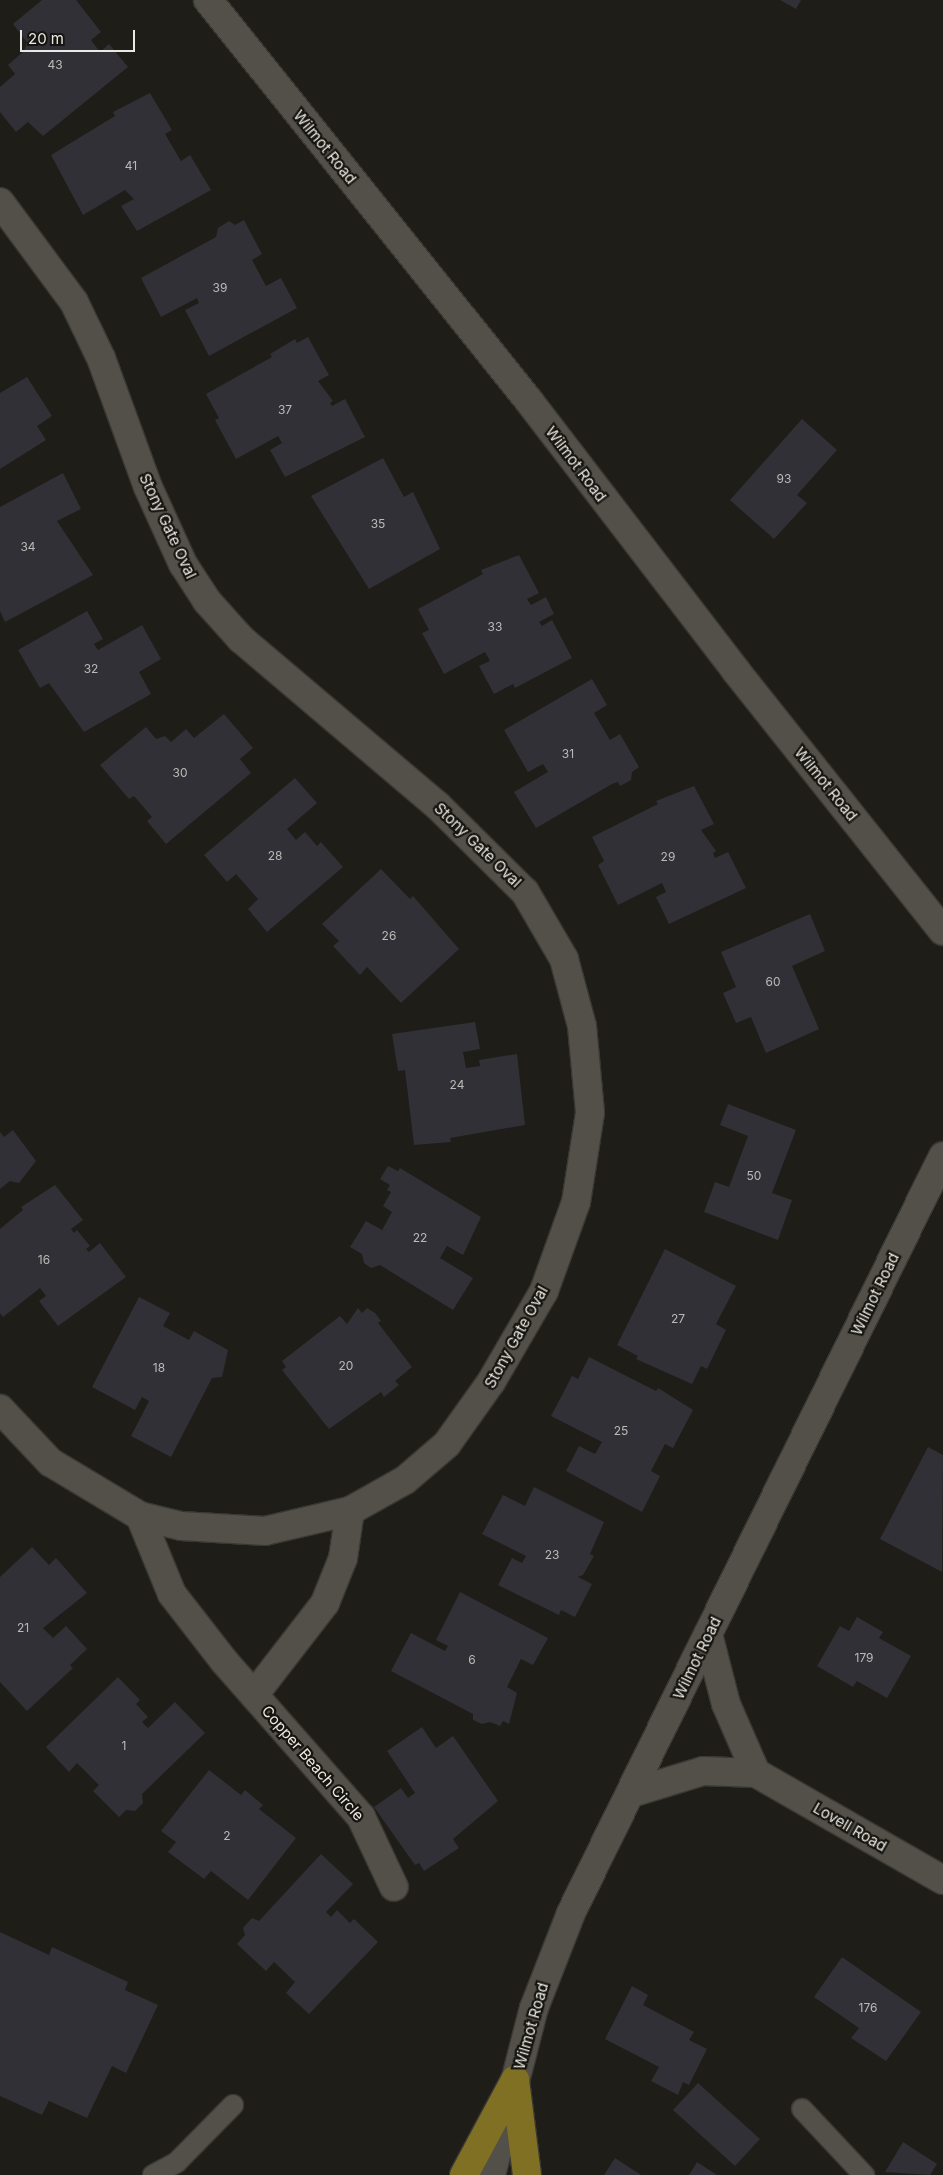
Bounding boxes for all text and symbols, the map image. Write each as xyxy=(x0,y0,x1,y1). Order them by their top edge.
scale bar xyxy=(22,20,138,52)
text: 20 m xyxy=(28,29,64,48)
house number: 43 xyxy=(47,58,63,72)
street label: Wilmot Road xyxy=(290,107,360,187)
house number: 41 xyxy=(125,159,137,173)
house number: 39 xyxy=(213,281,227,295)
house number: 37 xyxy=(278,403,292,417)
street label: Wilmot Road xyxy=(542,423,610,505)
street label: Stony Gate Oval xyxy=(136,471,200,581)
house number: 93 xyxy=(777,472,791,486)
house number: 35 xyxy=(371,517,385,531)
house number: 34 xyxy=(20,540,36,554)
house number: 33 xyxy=(488,620,502,634)
house number: 32 xyxy=(84,662,98,676)
street label: Wilmot Road xyxy=(791,744,861,824)
house number: 31 xyxy=(562,747,574,761)
house number: 30 xyxy=(173,766,187,780)
street label: Stony Gate Oval xyxy=(431,799,525,891)
house number: 28 xyxy=(268,849,282,863)
house number: 29 xyxy=(661,850,675,864)
house number: 26 xyxy=(382,929,396,943)
house number: 60 xyxy=(765,975,781,989)
house number: 24 xyxy=(450,1078,464,1092)
house number: 50 xyxy=(747,1169,761,1183)
house number: 22 xyxy=(413,1231,427,1245)
street label: Wilmot Road xyxy=(847,1250,903,1338)
house number: 16 xyxy=(38,1253,50,1267)
street label: Stony Gate Oval xyxy=(481,1283,551,1391)
house number: 27 xyxy=(671,1312,685,1326)
house number: 20 xyxy=(339,1359,353,1373)
house number: 18 xyxy=(153,1361,165,1375)
house number: 25 xyxy=(614,1424,628,1438)
house number: 23 xyxy=(545,1548,559,1562)
street label: Wilmot Road xyxy=(669,1614,725,1702)
house number: 21 xyxy=(17,1621,29,1635)
house number: 179 xyxy=(855,1651,873,1665)
house number: 6 xyxy=(468,1653,476,1667)
street label: Copper Beach Circle xyxy=(258,1702,368,1824)
house number: 1 xyxy=(122,1739,126,1753)
street label: Lovell Road xyxy=(810,1799,890,1855)
house number: 2 xyxy=(223,1829,231,1843)
street label: Wilmot Road xyxy=(510,1981,552,2071)
house number: 176 xyxy=(859,2001,877,2015)

